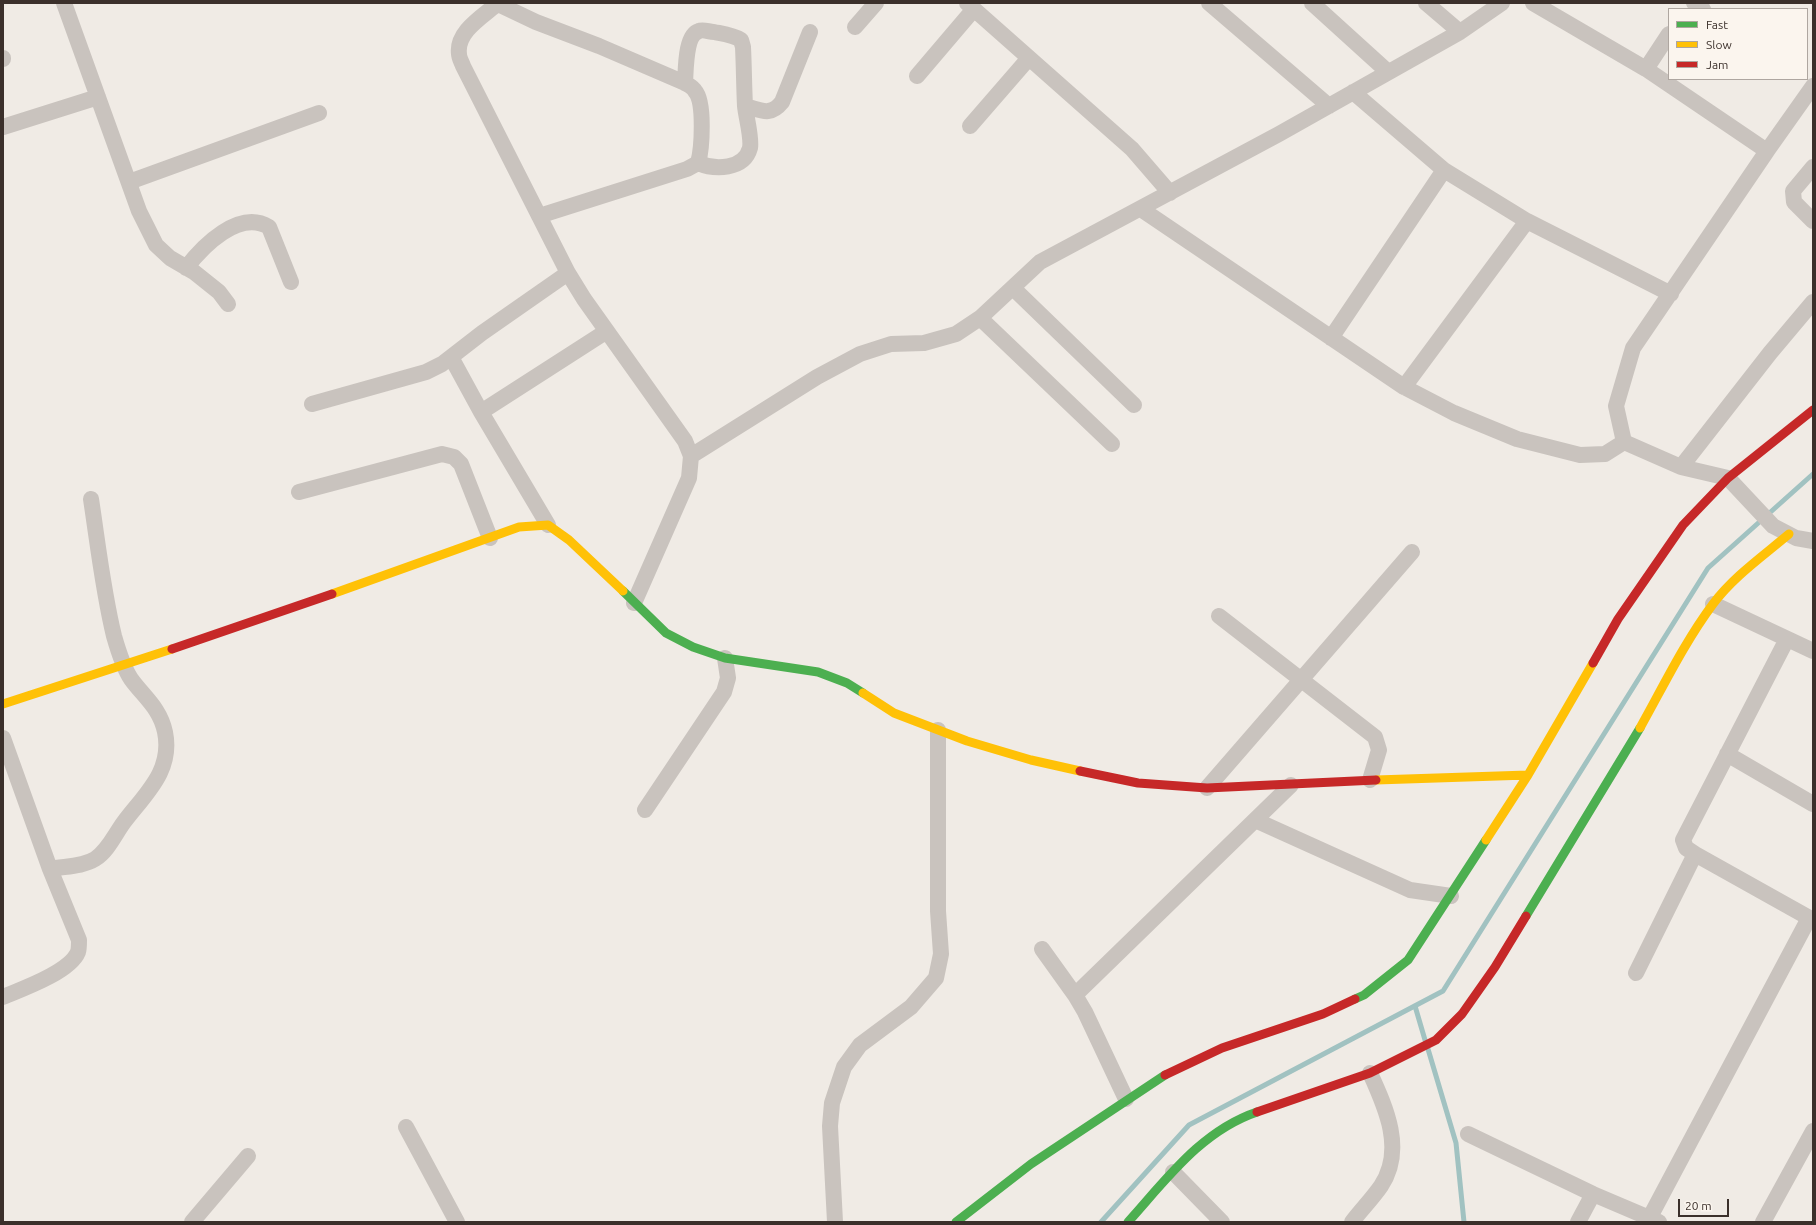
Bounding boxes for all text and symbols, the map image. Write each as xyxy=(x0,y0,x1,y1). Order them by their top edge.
legend xyxy=(1668,8,1808,80)
text: Fast xyxy=(1706,18,1728,31)
text: Slow xyxy=(1706,38,1732,51)
text: Jam xyxy=(1706,58,1728,71)
scale bar xyxy=(1680,1191,1731,1217)
text: 20 m xyxy=(1685,1199,1712,1212)

